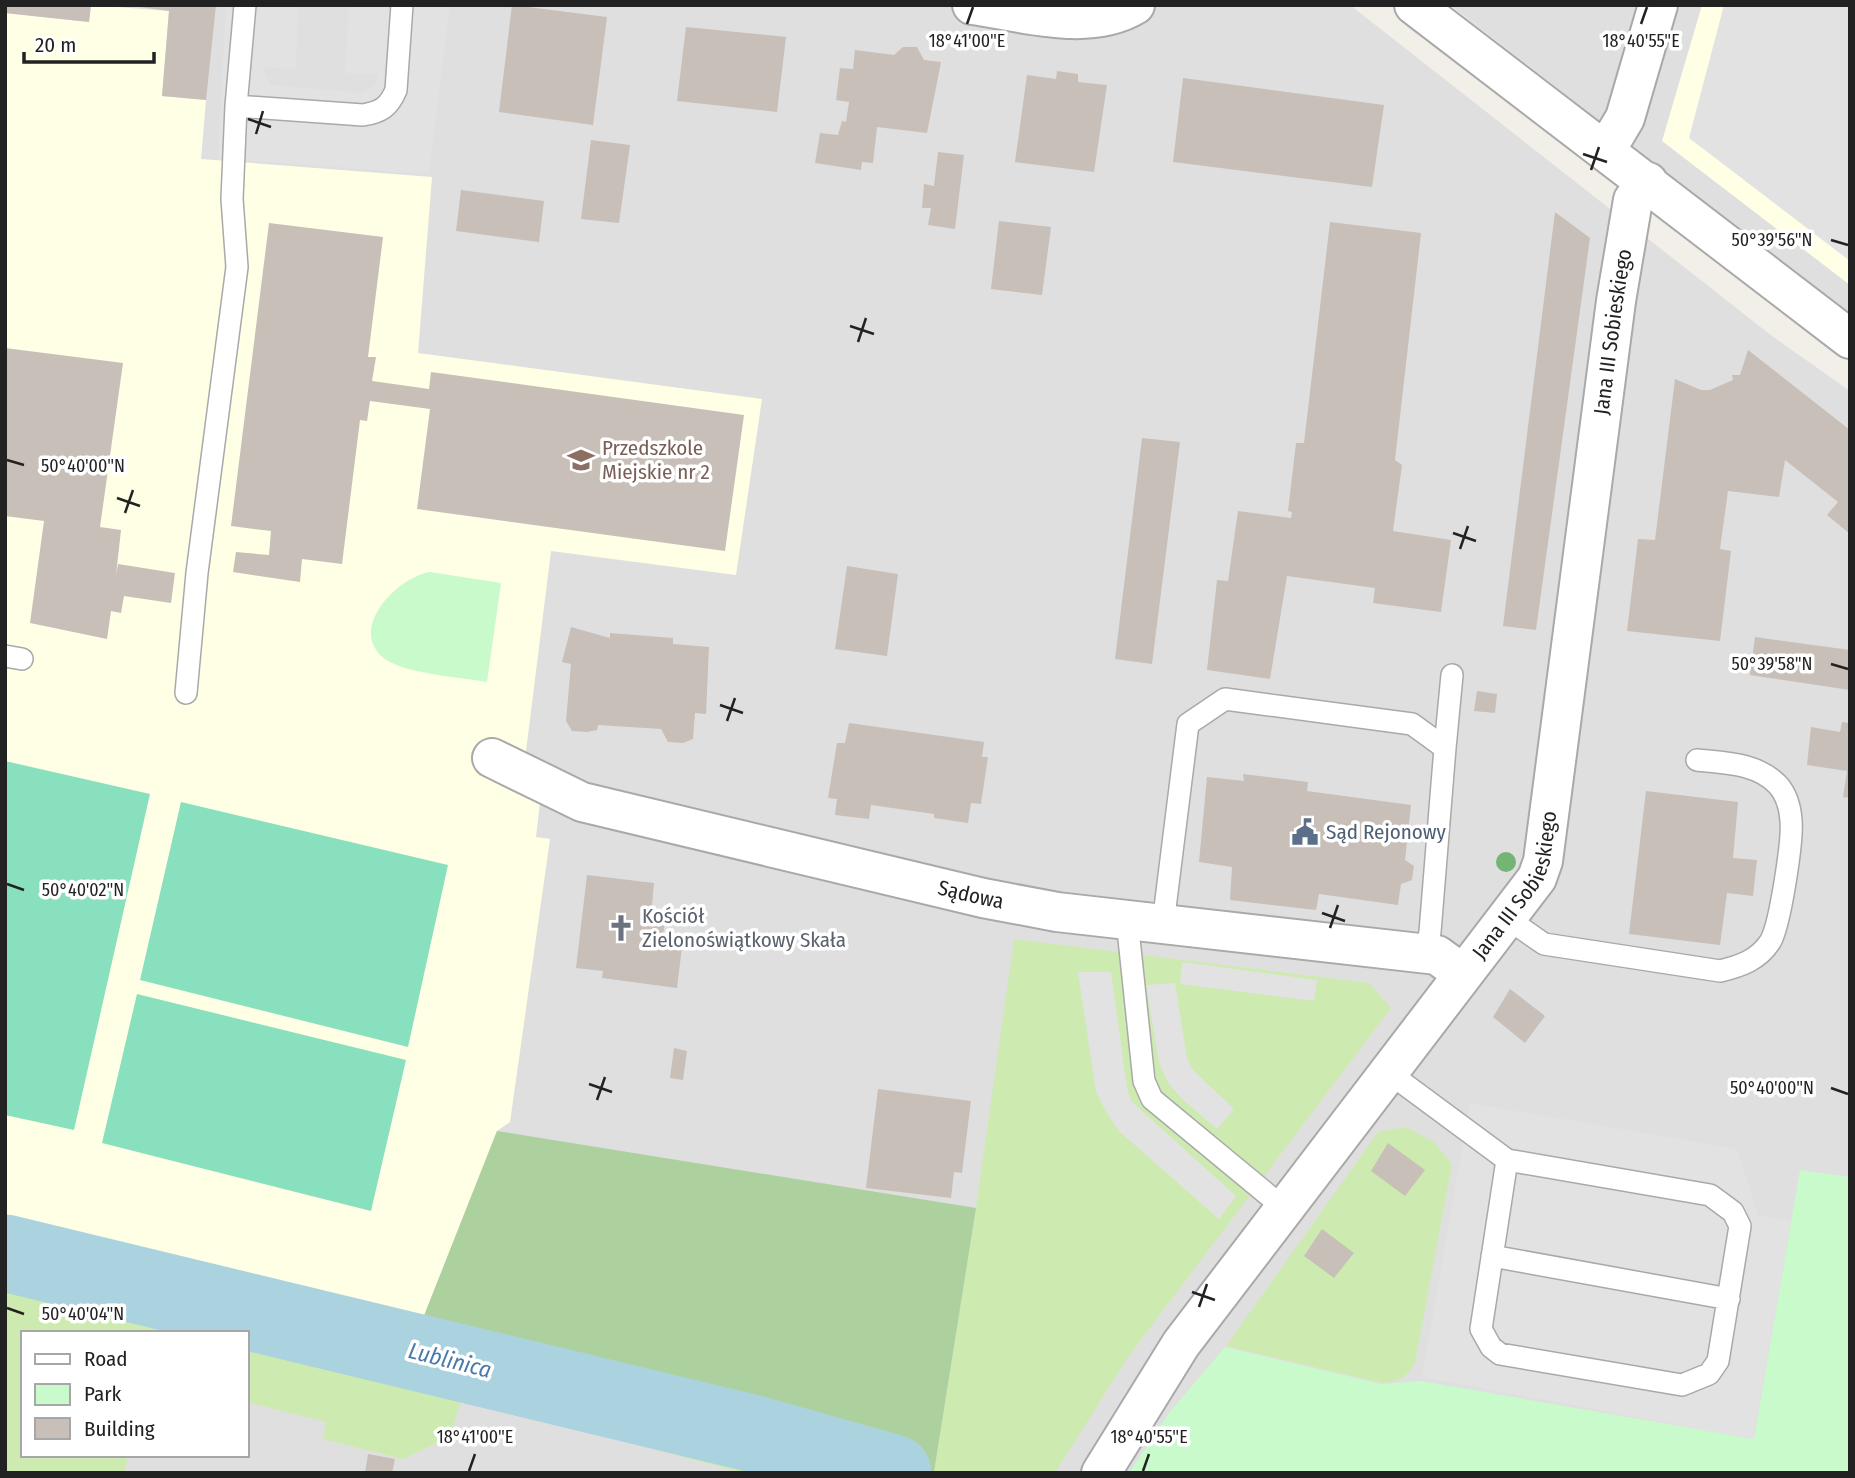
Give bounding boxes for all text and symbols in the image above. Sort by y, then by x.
scale bar [24,21,154,65]
text: 18°41'00"E [929,30,1005,52]
text: 18°40'55"E [1602,30,1680,52]
text: 20 m [35,32,76,58]
text: 50°39'56"N [1732,229,1812,251]
street label: Jana III Sobieskiego [1588,247,1638,416]
place label: Przedszkole Miejskie nr 2 [602,435,710,485]
school or university icon: Przedszkole Miejskie nr 2 [566,445,596,475]
text: 50°40'00"N [41,455,125,477]
text: 50°39'58"N [1731,653,1813,675]
street label: Jana III Sobieskiego [1467,809,1562,964]
public building icon: Sąd Rejonowy [1290,817,1320,847]
place label: Sąd Rejonowy [1326,819,1447,845]
street label: Sądowa [935,875,1006,915]
text: 50°40'02"N [42,879,124,901]
place label: Kościół Zielonoświątkowy Skała [642,903,846,953]
church icon: Kościół Zielonoświątkowy Skała [606,913,636,943]
text: 50°40'00"N [1730,1077,1814,1099]
text: 50°40'04"N [42,1303,124,1325]
legend [21,1331,248,1457]
water label: Lublinica [405,1336,495,1384]
text: Road [84,1346,128,1372]
text: Park [84,1381,122,1407]
text: Building [84,1416,155,1442]
text: 18°41'00"E [437,1426,513,1448]
text: 18°40'55"E [1110,1426,1188,1448]

